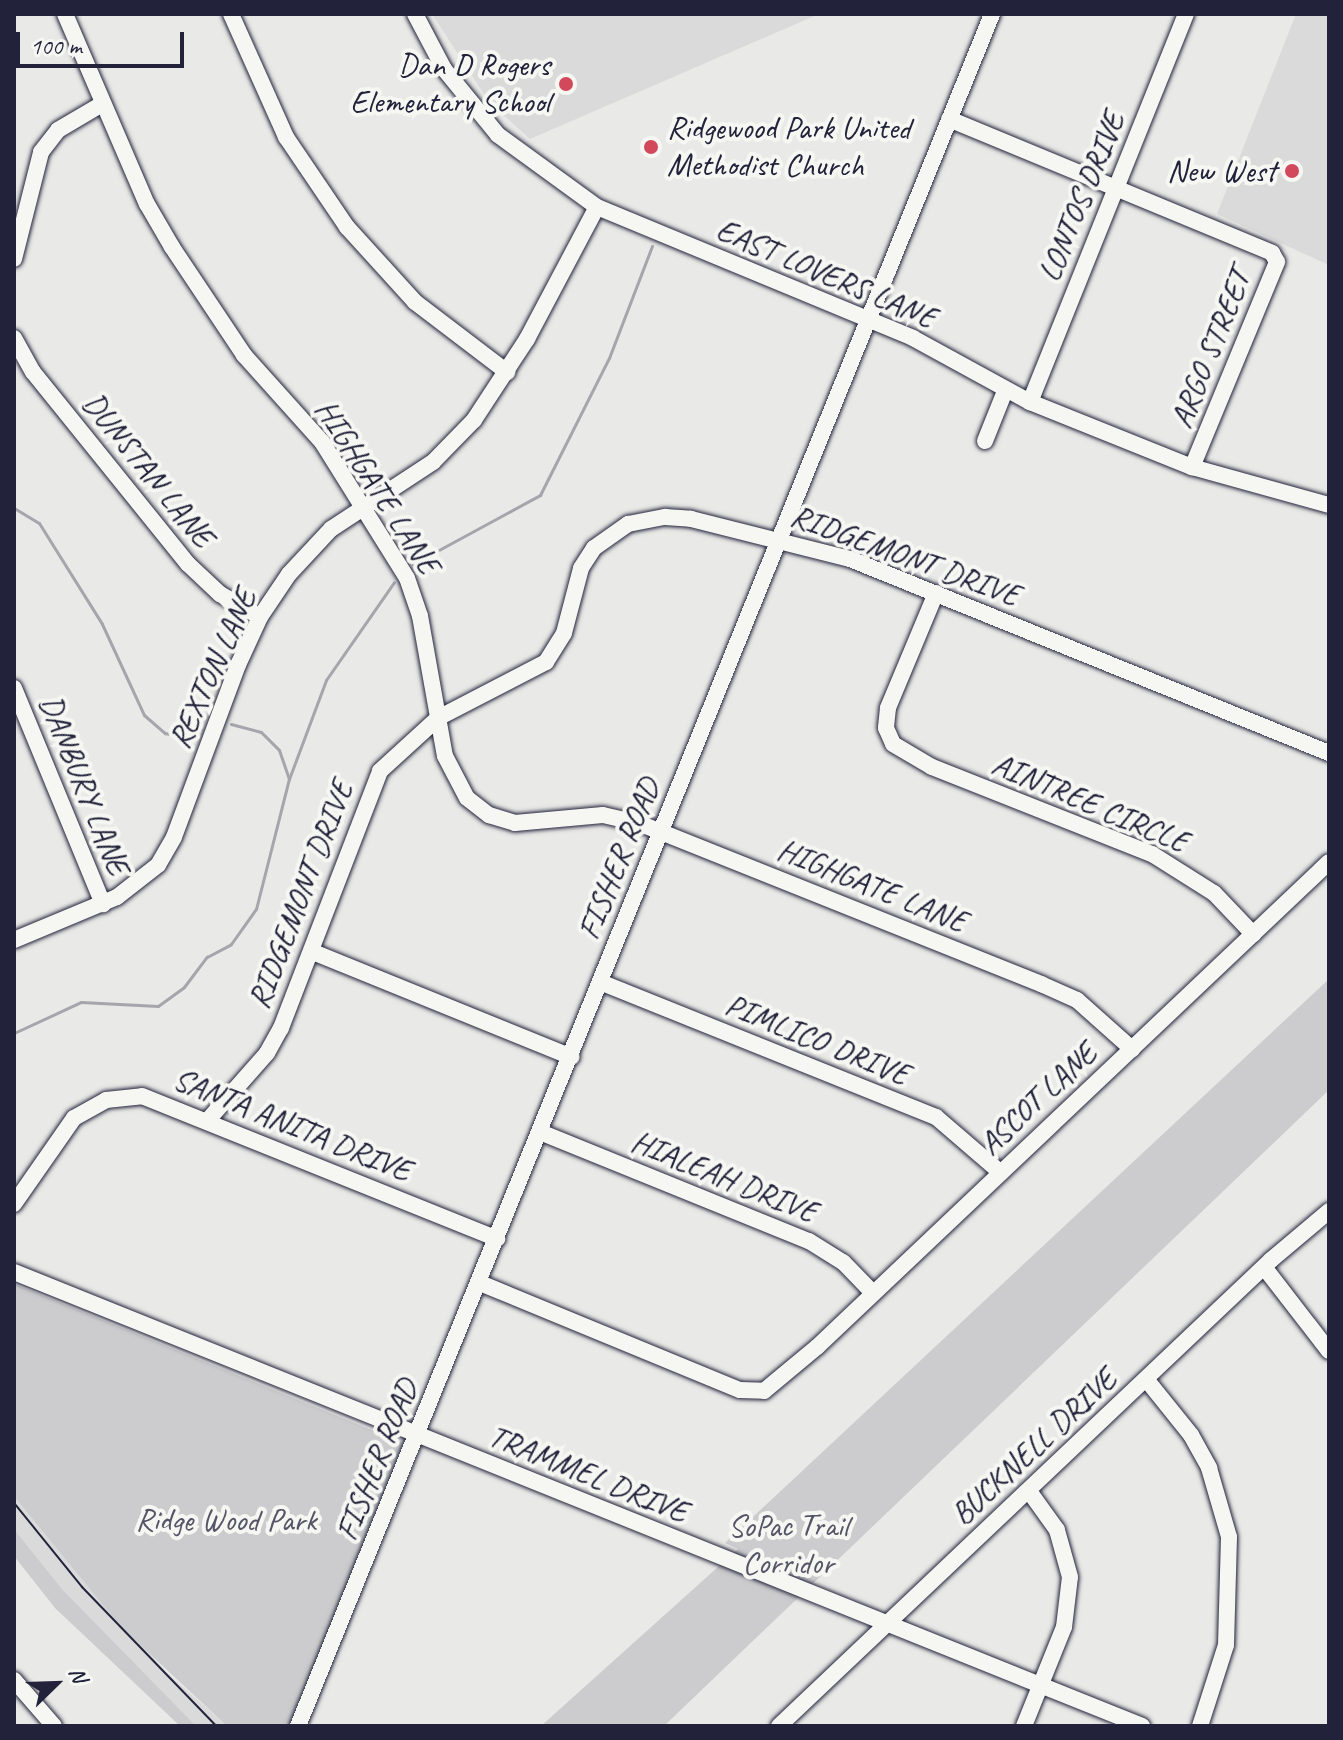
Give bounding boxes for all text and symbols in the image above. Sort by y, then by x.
scale bar [20,16,188,66]
text: 100 m [30,31,82,61]
place label: Dan D Rogers Elementary School [350,47,550,122]
marker: Dan D Rogers Elementary School [557,75,575,93]
street label: LONTOS DRIVE [1030,106,1134,288]
place label: Ridgewood Park United Methodist Church [667,110,912,185]
marker: Ridgewood Park United Methodist Church [642,138,660,156]
place label: New West [1167,152,1276,190]
marker: New West [1283,162,1301,180]
street label: EAST LOVERS LANE [710,210,942,338]
street label: ARGO STREET [1162,264,1260,434]
street label: DUNSTAN LANE [74,385,222,555]
street label: HIGHGATE LANE [307,393,447,581]
street label: RIDGEMONT DRIVE [785,497,1025,615]
street label: REXTON LANE [160,583,266,755]
street label: DANBURY LANE [31,690,137,880]
street label: AINTREE CIRCLE [986,745,1194,861]
street label: FISHER ROAD [569,773,669,945]
street label: RIDGEMONT DRIVE [240,776,362,1014]
street label: HIGHGATE LANE [772,831,972,941]
street label: PIMLICO DRIVE [719,986,915,1094]
street label: ASCOT LANE [971,1035,1105,1163]
street label: SANTA ANITA DRIVE [168,1060,416,1190]
street label: HIALEAH DRIVE [626,1122,822,1232]
street label: BUCKNELL DRIVE [943,1361,1125,1533]
street label: FISHER ROAD [327,1374,427,1546]
street label: TRAMMEL DRIVE [483,1417,693,1531]
park label: Ridge Wood Park [135,1501,317,1539]
park label: SoPac Trail Corridor [728,1508,848,1583]
north arrow [16,1644,96,1724]
text: N [63,1663,94,1686]

